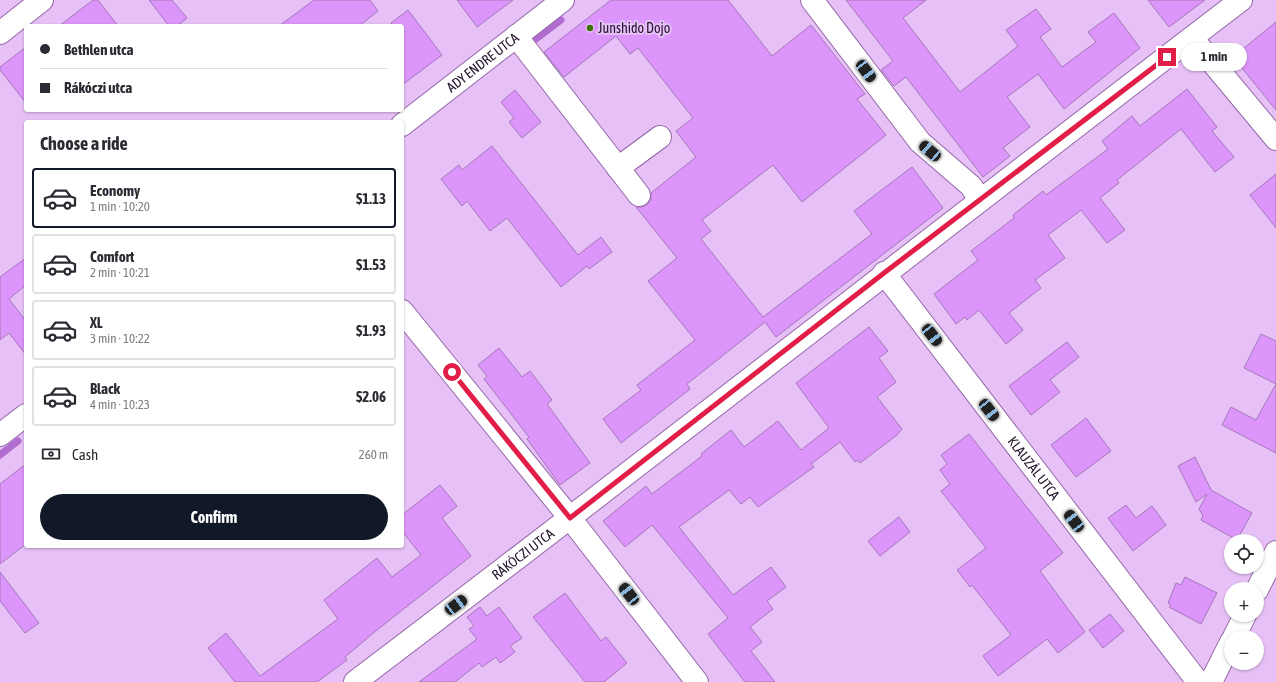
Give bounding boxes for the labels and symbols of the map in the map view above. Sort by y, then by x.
place label: Junshido Dojo [598,20,670,36]
marker: Junshido Dojo [585,23,595,33]
street label: ADY ENDRE UTCA [443,29,522,95]
callout: 1 min [1181,43,1247,71]
route end [1158,48,1176,66]
car [854,58,878,84]
car [917,139,943,163]
car [920,322,944,348]
route start [443,363,461,381]
car [977,397,1001,423]
street label: KLAUZÁL UTCA [1005,433,1063,503]
car [1062,508,1086,534]
street label: RÁKÓCZI UTCA [489,525,557,583]
car [617,581,641,607]
car [443,593,469,617]

